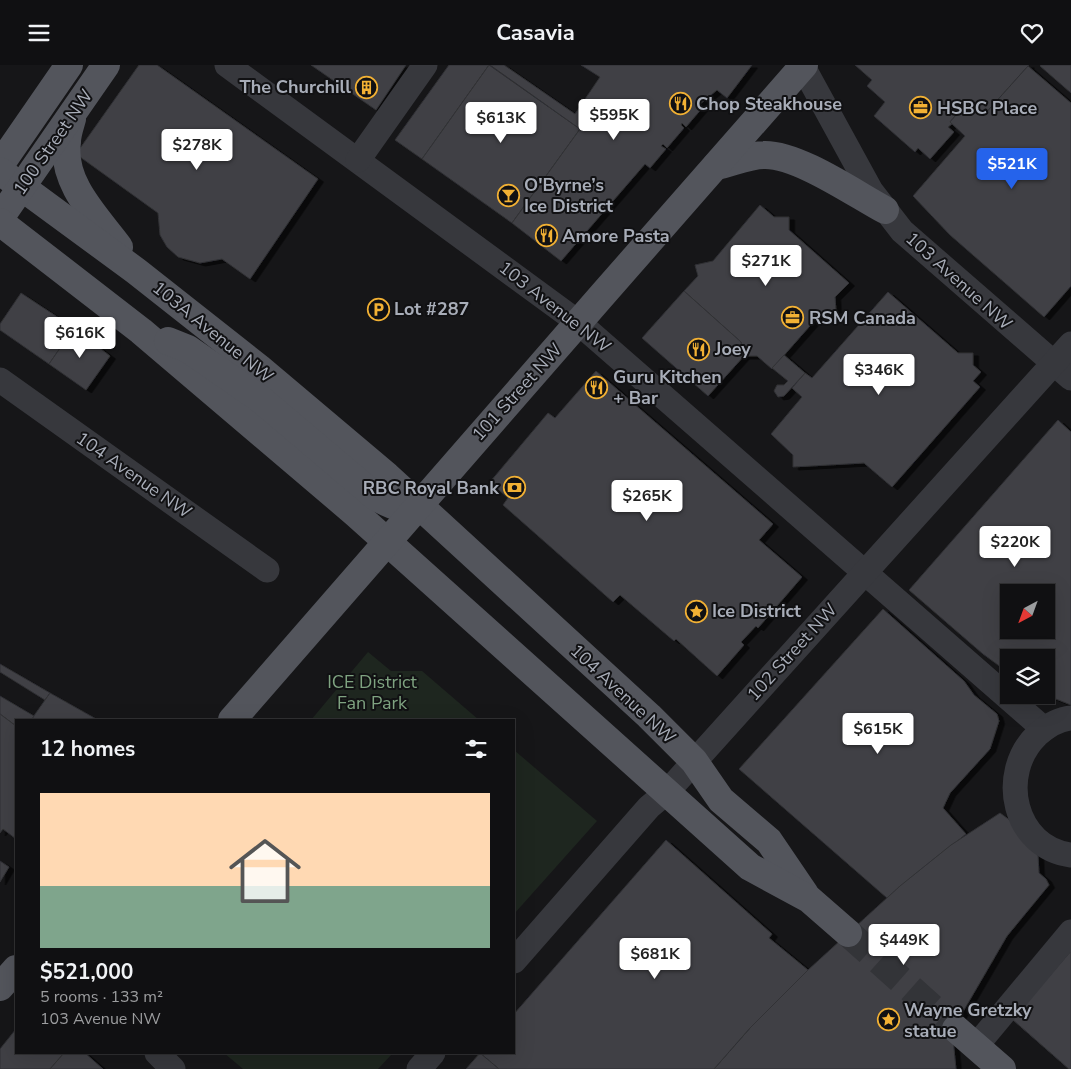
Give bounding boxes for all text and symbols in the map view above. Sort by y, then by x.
text: Casavia [496,18,575,48]
icon: menu [25,19,53,47]
icon: heart [1018,19,1046,47]
place label: The Churchill [239,75,351,99]
building icon: The Churchill [355,75,379,99]
street label: 100 Street NW [8,84,98,200]
restaurant icon: Chop Steakhouse [668,92,692,116]
place label: Chop Steakhouse [696,92,842,116]
office icon: HSBC Place [909,96,933,120]
place label: HSBC Place [937,96,1037,120]
pin: $595K [579,99,649,141]
pin: $613K [466,101,536,144]
text: $595K [589,104,639,126]
text: $613K [476,107,526,129]
pin: $278K [162,129,232,171]
text: $278K [172,134,222,156]
pin: $521K [977,147,1047,190]
text: $521K [987,153,1037,175]
place label: O'Byrne’s Ice District [524,173,613,218]
bar icon: O'Byrne’s Ice District [496,183,520,207]
restaurant icon: Amore Pasta [534,224,558,248]
place label: Amore Pasta [562,224,670,248]
street label: 103 Avenue NW [900,227,1018,336]
pin: $271K [731,245,801,287]
text: $271K [741,250,791,272]
street label: 103 Avenue NW [494,256,616,358]
street label: 103A Avenue NW [147,276,279,388]
parking icon: Lot #287 [366,297,390,321]
place label: Lot #287 [394,297,469,321]
office icon: RSM Canada [781,306,805,330]
place label: RSM Canada [809,306,916,330]
pin: $616K [45,317,115,359]
text: $616K [55,322,105,344]
restaurant icon: Joey [687,337,711,361]
place label: Joey [714,337,751,361]
street label: 101 Street NW [467,338,567,446]
pin: $346K [844,353,914,396]
text: $346K [854,359,904,381]
place label: Guru Kitchen + Bar [613,365,722,410]
restaurant icon: Guru Kitchen + Bar [585,375,609,399]
street label: 104 Avenue NW [71,426,197,524]
place label: RBC Royal Bank [363,476,499,500]
bank icon: RBC Royal Bank [503,476,527,500]
pin: $265K [612,479,682,522]
text: $265K [622,485,672,507]
pin: $220K [980,525,1050,568]
text: $220K [990,531,1040,553]
north arrow [1000,584,1055,639]
map controls [1000,584,1055,704]
street label: 102 Street NW [742,598,842,706]
place icon: Ice District [684,599,708,623]
place label: Ice District [712,599,801,623]
street label: 104 Avenue NW [565,639,681,749]
button: layers [1000,649,1055,704]
park label: ICE District Fan Park [327,670,417,715]
pin: $615K [843,713,913,755]
text: $615K [853,718,903,740]
text: 12 homes [40,735,135,763]
icon: filters [462,735,490,763]
icon: home [220,826,310,916]
pin: $449K [869,923,939,966]
text: $449K [879,929,929,951]
pin: $681K [620,937,690,980]
text: $681K [630,943,680,965]
text: $521,000 [40,958,133,986]
text: 5 rooms · 133 m² [40,986,163,1008]
place label: Wayne Gretzky statue [904,998,1032,1043]
text: 103 Avenue NW [40,1008,161,1030]
place icon: Wayne Gretzky statue [876,1008,900,1032]

